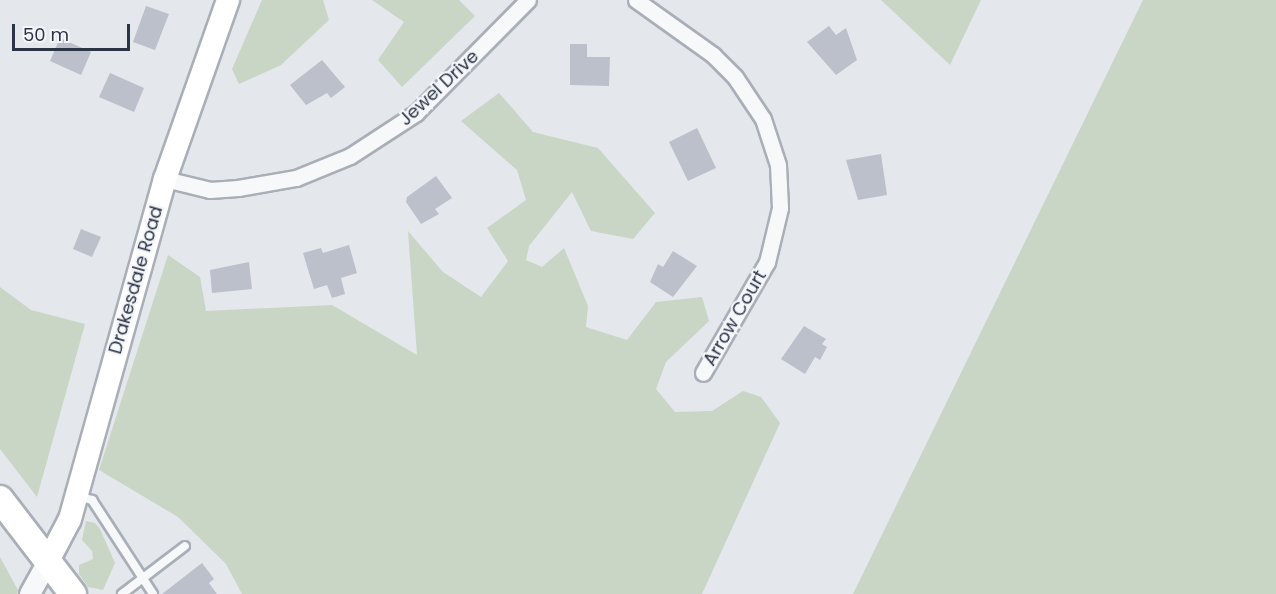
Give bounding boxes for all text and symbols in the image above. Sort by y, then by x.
scale bar [15,12,134,50]
text: 50 m [23,22,69,47]
street label: Jewel Drive [395,46,483,130]
street label: Drakesdale Road [105,204,167,356]
street label: Arrow Court [699,266,771,370]

